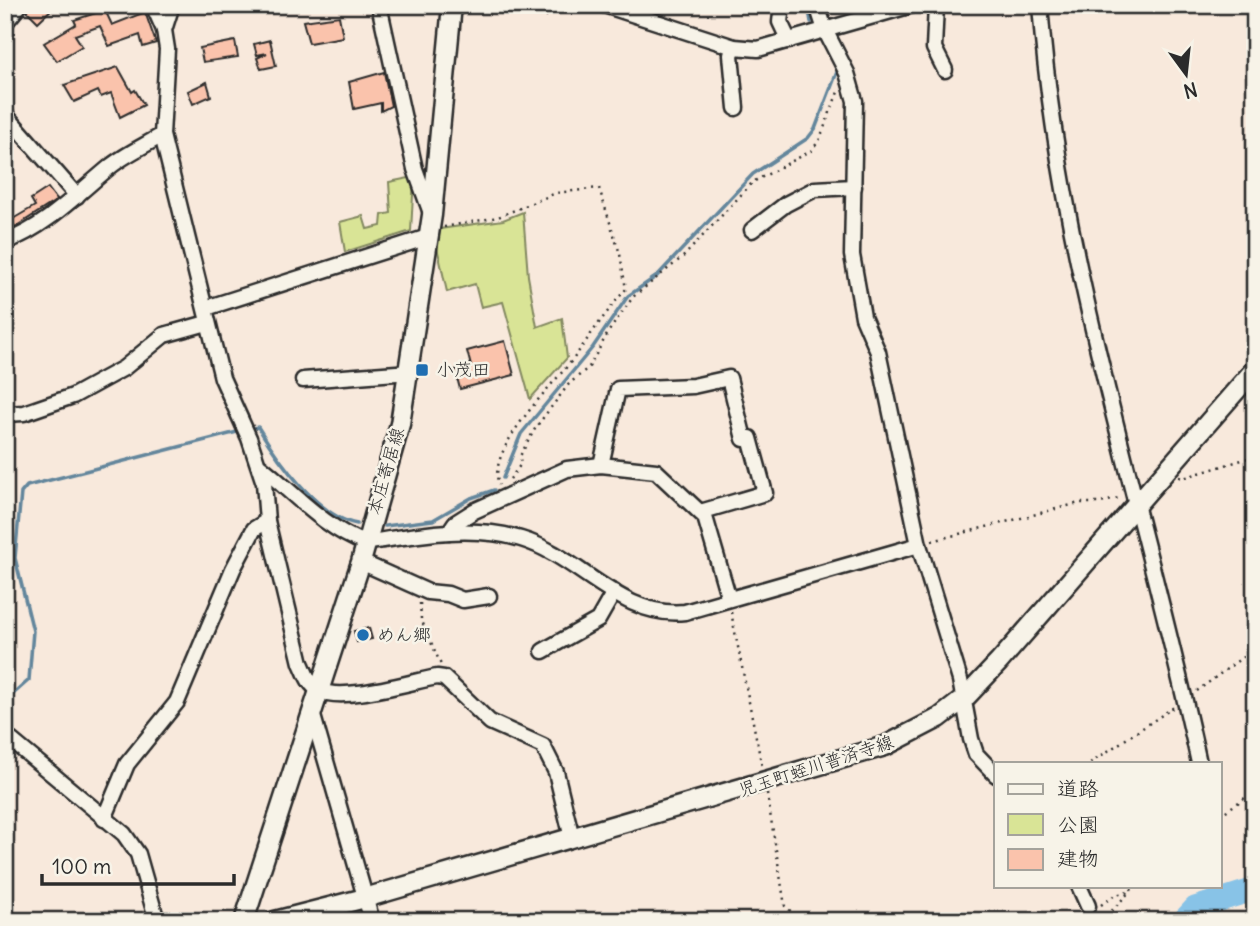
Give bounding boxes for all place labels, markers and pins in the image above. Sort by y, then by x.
place label: 小茂田 [436,358,490,381]
marker: 小茂田 [414,362,430,378]
place label: めん郷 [377,623,431,646]
marker: めん郷 [355,627,371,643]

